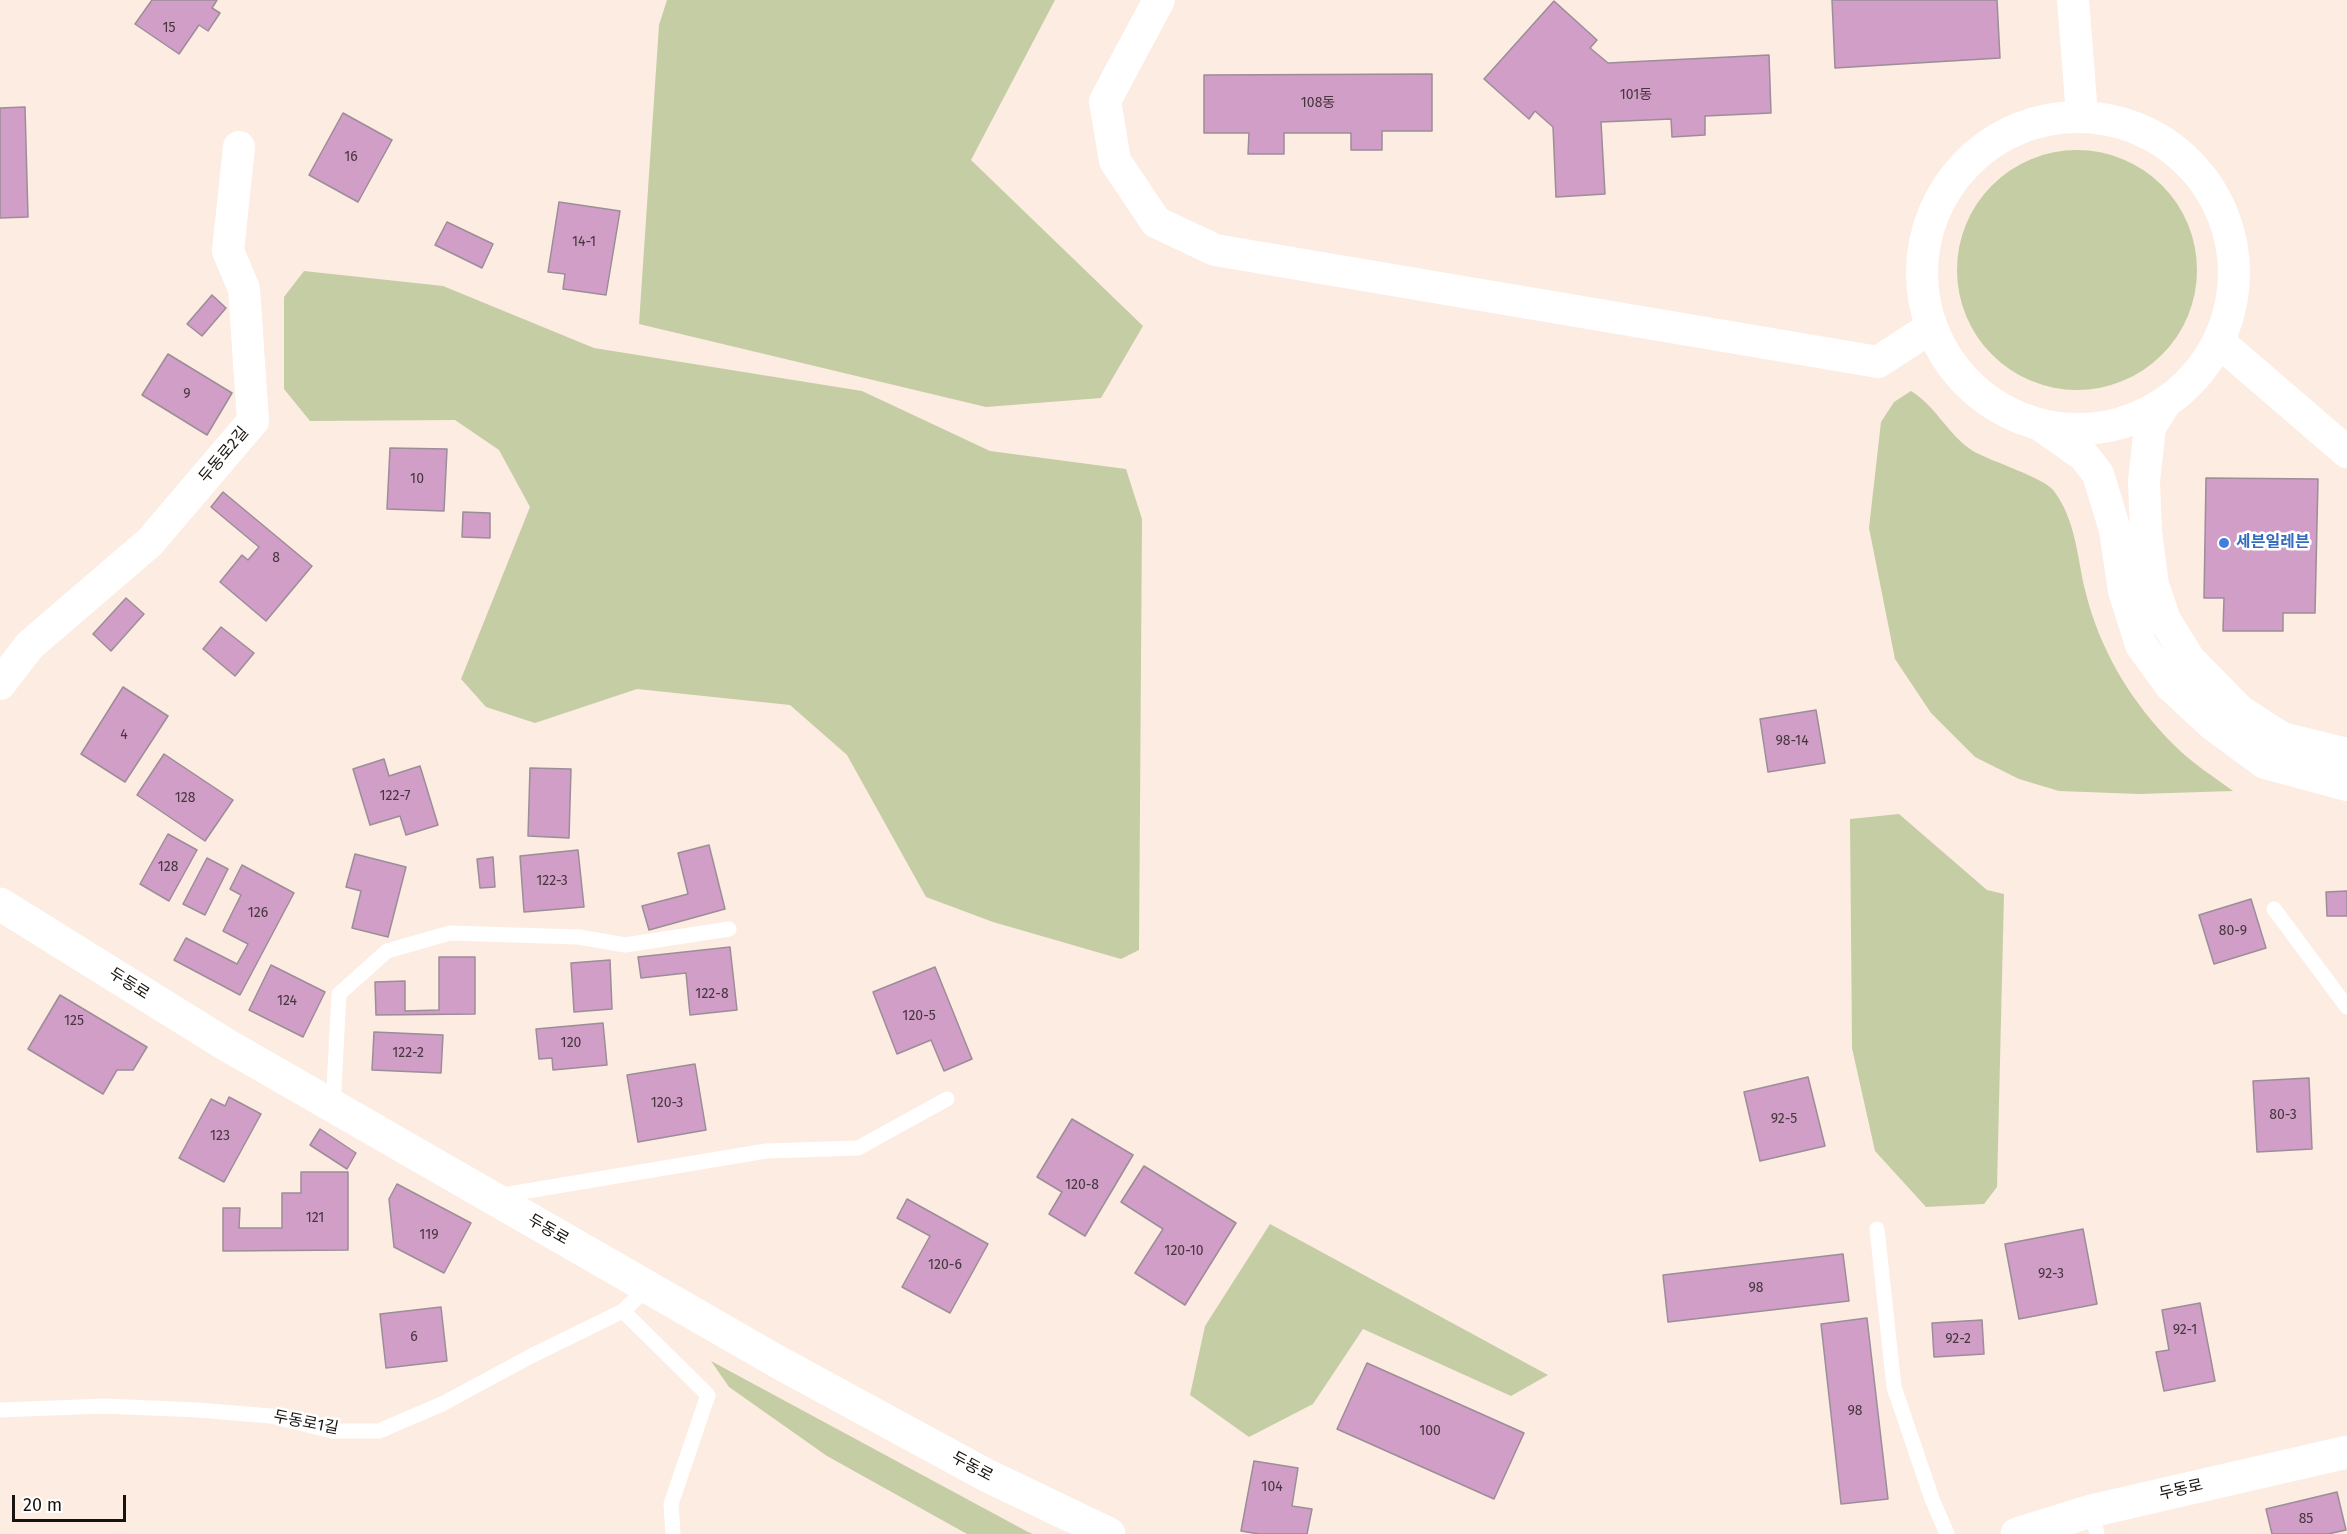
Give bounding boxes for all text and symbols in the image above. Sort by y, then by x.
house number: 15 [162,20,176,36]
house number: 101동 [1620,87,1652,103]
house number: 108동 [1301,95,1335,111]
house number: 16 [344,149,358,165]
house number: 14-1 [572,234,596,250]
house number: 9 [183,386,191,402]
street label: 두동로2길 [195,423,253,487]
house number: 10 [410,471,424,487]
place label: 세븐일레븐 [2236,533,2310,553]
marker: 세븐일레븐 [2217,536,2231,550]
house number: 8 [272,550,280,566]
house number: 4 [120,727,128,743]
house number: 98-14 [1775,733,1809,749]
house number: 122-7 [380,788,410,804]
house number: 128 [175,790,195,806]
house number: 128 [158,859,178,875]
house number: 122-3 [536,873,568,889]
house number: 126 [248,905,268,921]
house number: 80-9 [2219,923,2247,939]
street label: 두동로 [105,964,153,1004]
house number: 122-8 [695,986,729,1002]
house number: 124 [277,993,297,1009]
house number: 120-5 [902,1008,936,1024]
house number: 125 [64,1013,84,1029]
house number: 120 [561,1035,581,1051]
house number: 122-2 [392,1045,424,1061]
house number: 120-3 [651,1095,683,1111]
house number: 80-3 [2269,1107,2297,1123]
house number: 92-5 [1771,1111,1797,1127]
house number: 123 [210,1128,230,1144]
house number: 120-8 [1065,1177,1099,1193]
house number: 121 [306,1210,324,1226]
street label: 두동로 [524,1211,572,1249]
house number: 119 [419,1227,439,1243]
house number: 120-10 [1164,1243,1204,1259]
house number: 120-6 [928,1257,962,1273]
house number: 92-3 [2038,1266,2064,1282]
house number: 98 [1748,1280,1764,1296]
house number: 92-1 [2173,1322,2197,1338]
house number: 6 [410,1329,418,1345]
house number: 92-2 [1945,1331,1971,1347]
house number: 98 [1847,1403,1863,1419]
street label: 두동로1길 [272,1407,340,1439]
house number: 100 [1419,1423,1441,1439]
street label: 두동로 [948,1448,996,1486]
street label: 두동로 [2157,1476,2205,1504]
house number: 104 [1261,1479,1283,1495]
scale bar [15,1483,129,1521]
text: 20 m [23,1494,62,1516]
house number: 85 [2299,1511,2313,1527]

